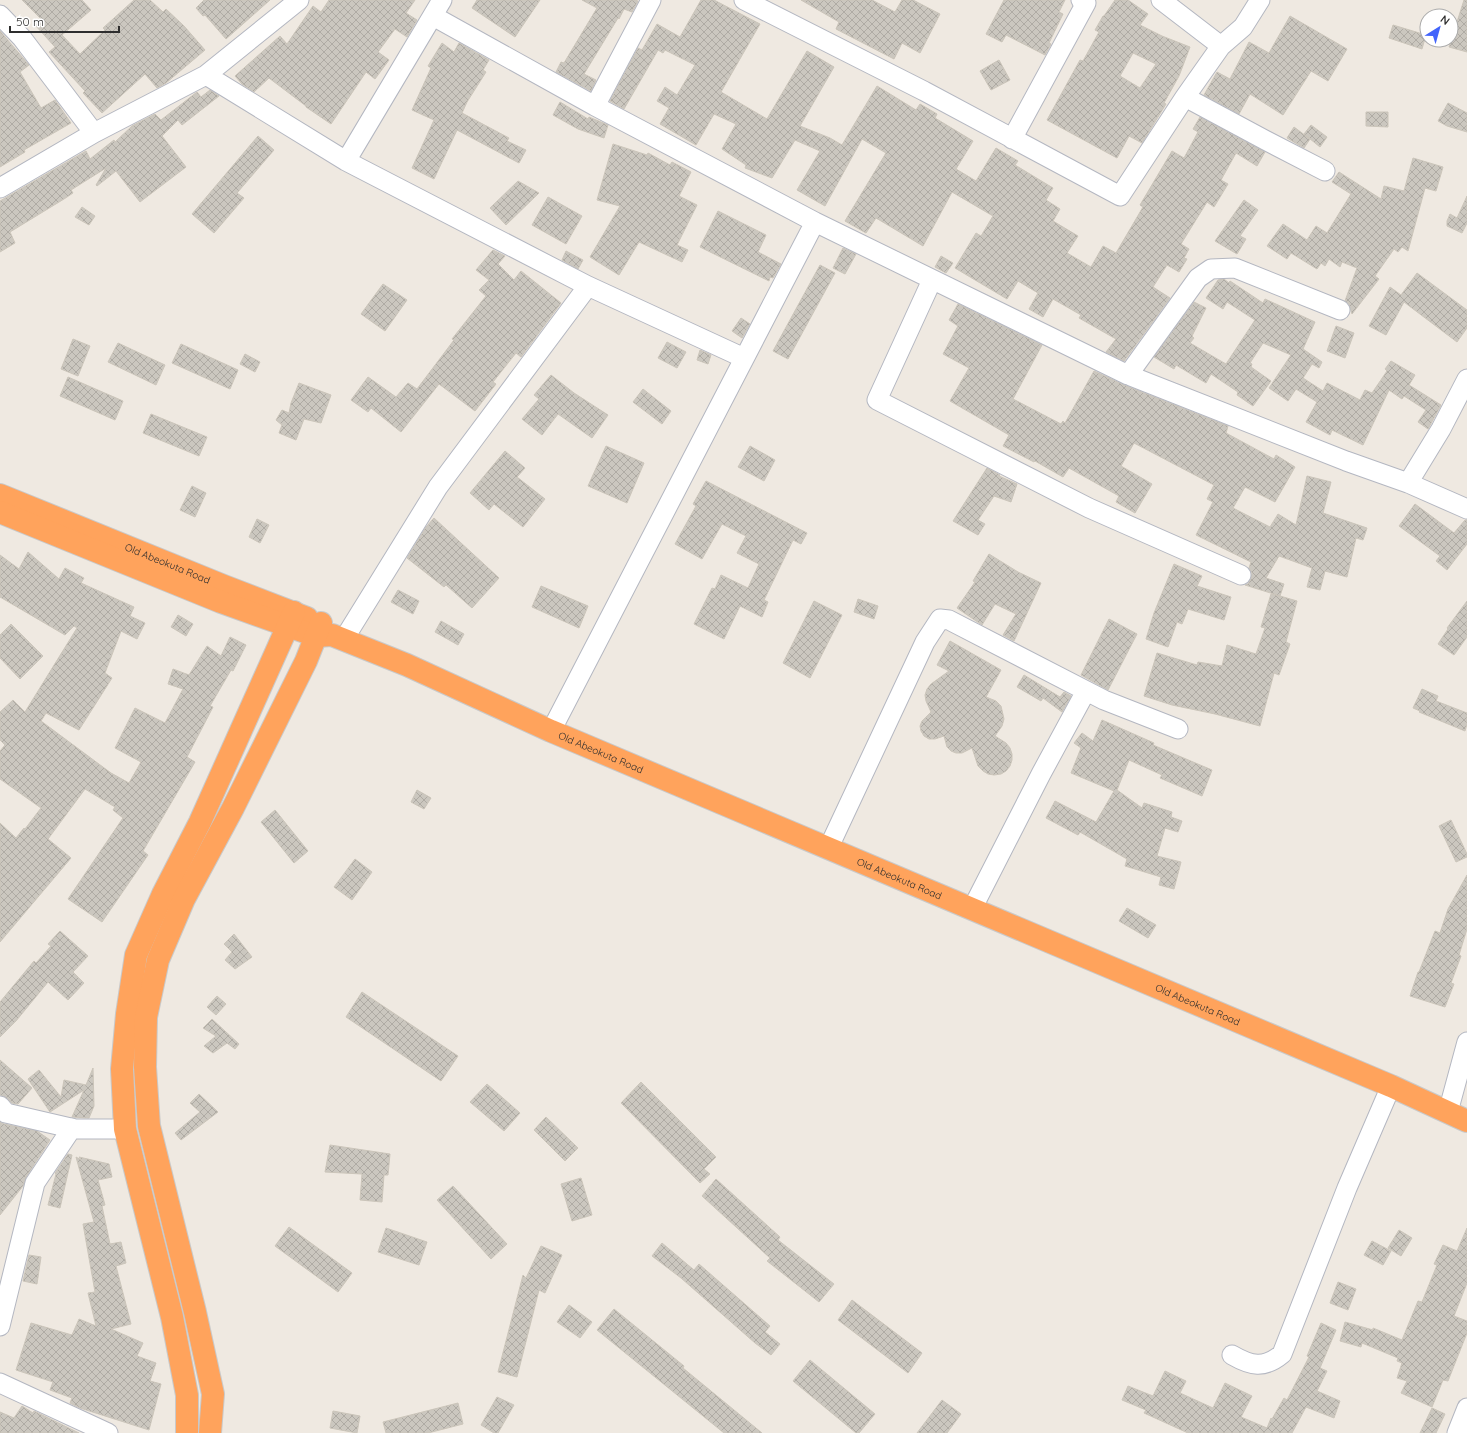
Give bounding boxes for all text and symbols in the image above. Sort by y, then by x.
scale bar [10,8,119,34]
north arrow [1419,8,1459,48]
text: N [1438,12,1452,28]
text: 50 m [16,14,44,29]
street label: Old Abeokuta Road [123,540,212,586]
street label: Old Abeokuta Road [557,728,645,776]
street label: Old Abeokuta Road [855,855,944,902]
street label: Old Abeokuta Road [1153,981,1242,1028]

